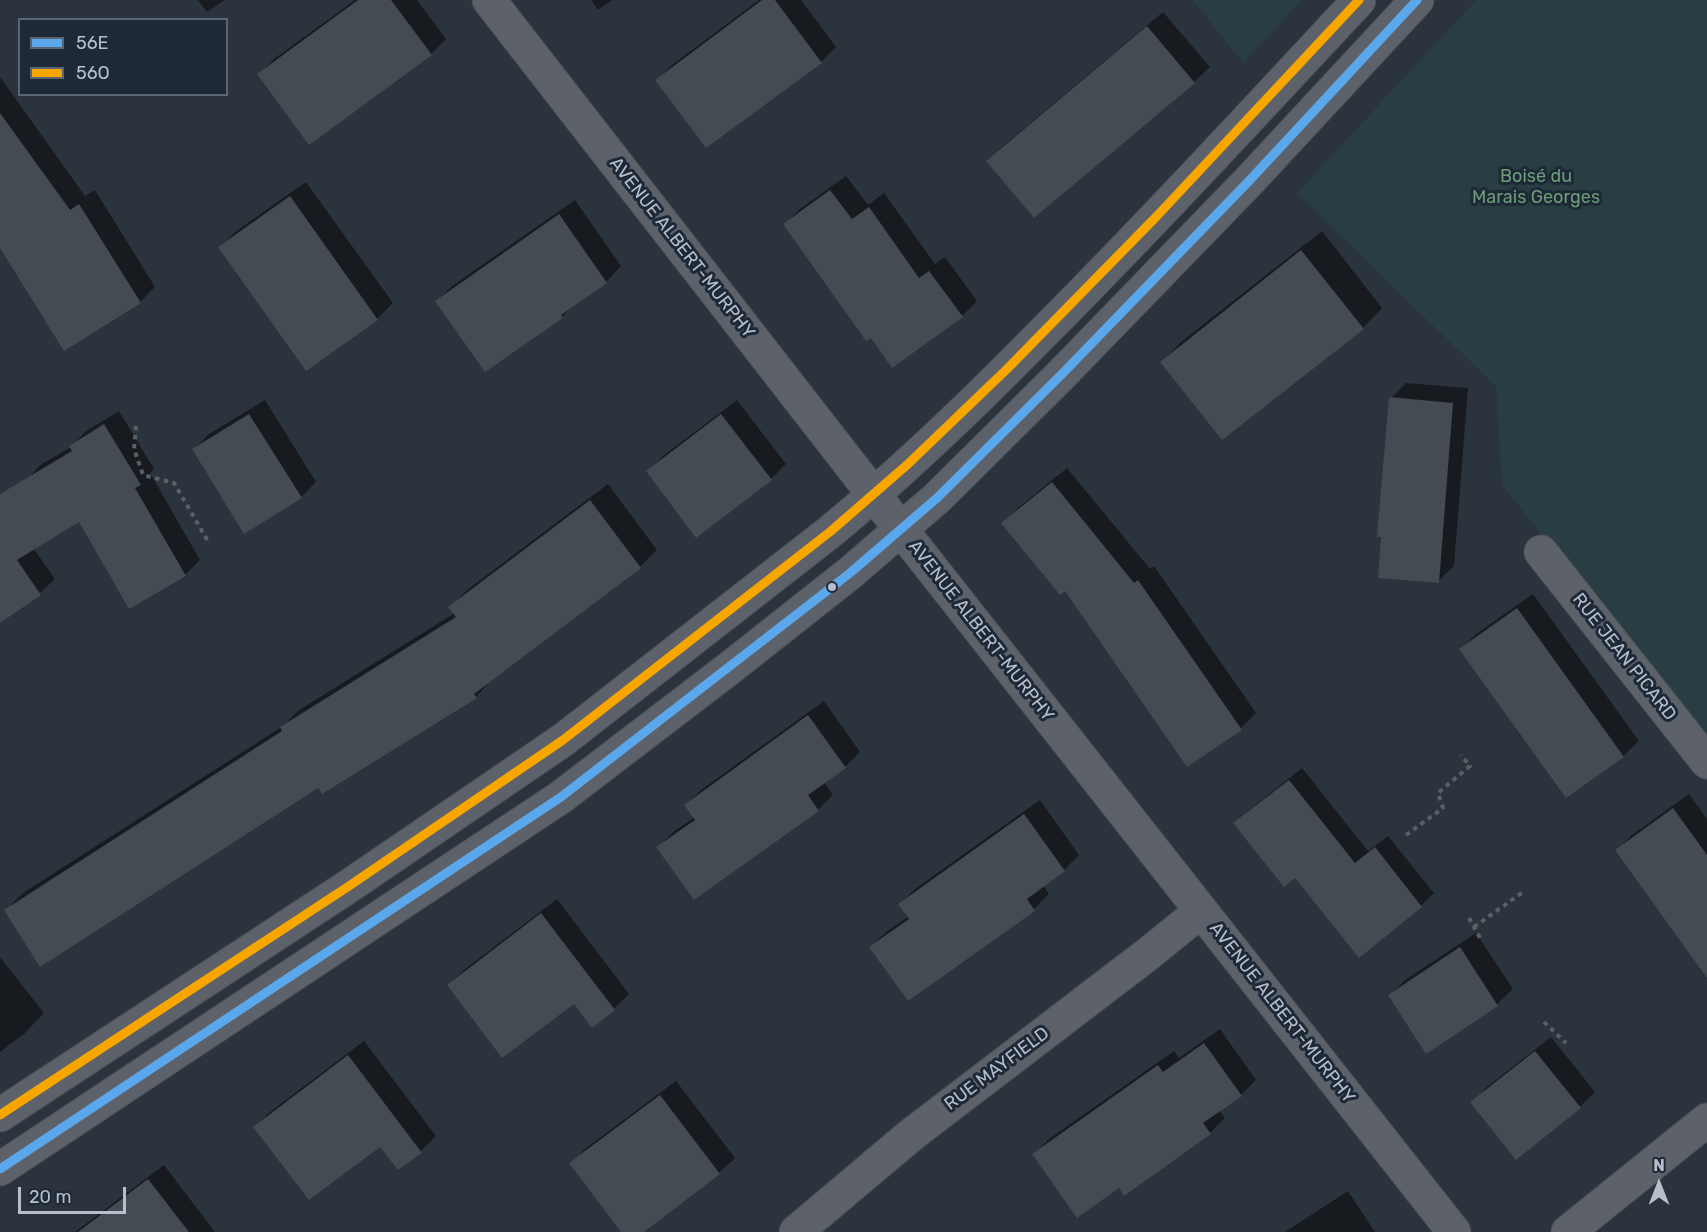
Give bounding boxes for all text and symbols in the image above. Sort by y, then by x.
legend [18,18,228,96]
text: 56E [76,32,108,54]
text: 56O [76,62,110,84]
street label: AVENUE ALBERT-MURPHY [605,153,759,343]
park label: Boisé du Marais Georges [1472,166,1600,208]
street label: AVENUE ALBERT-MURPHY [904,536,1058,726]
unlabelled marker [826,581,838,593]
street label: RUE JEAN PICARD [1568,589,1680,725]
street label: AVENUE ALBERT-MURPHY [1205,918,1359,1108]
street label: RUE MAYFIELD [940,1023,1054,1115]
north arrow [1629,1154,1689,1214]
text: N [1653,1156,1665,1175]
scale bar [21,1175,129,1213]
text: 20 m [29,1186,71,1208]

